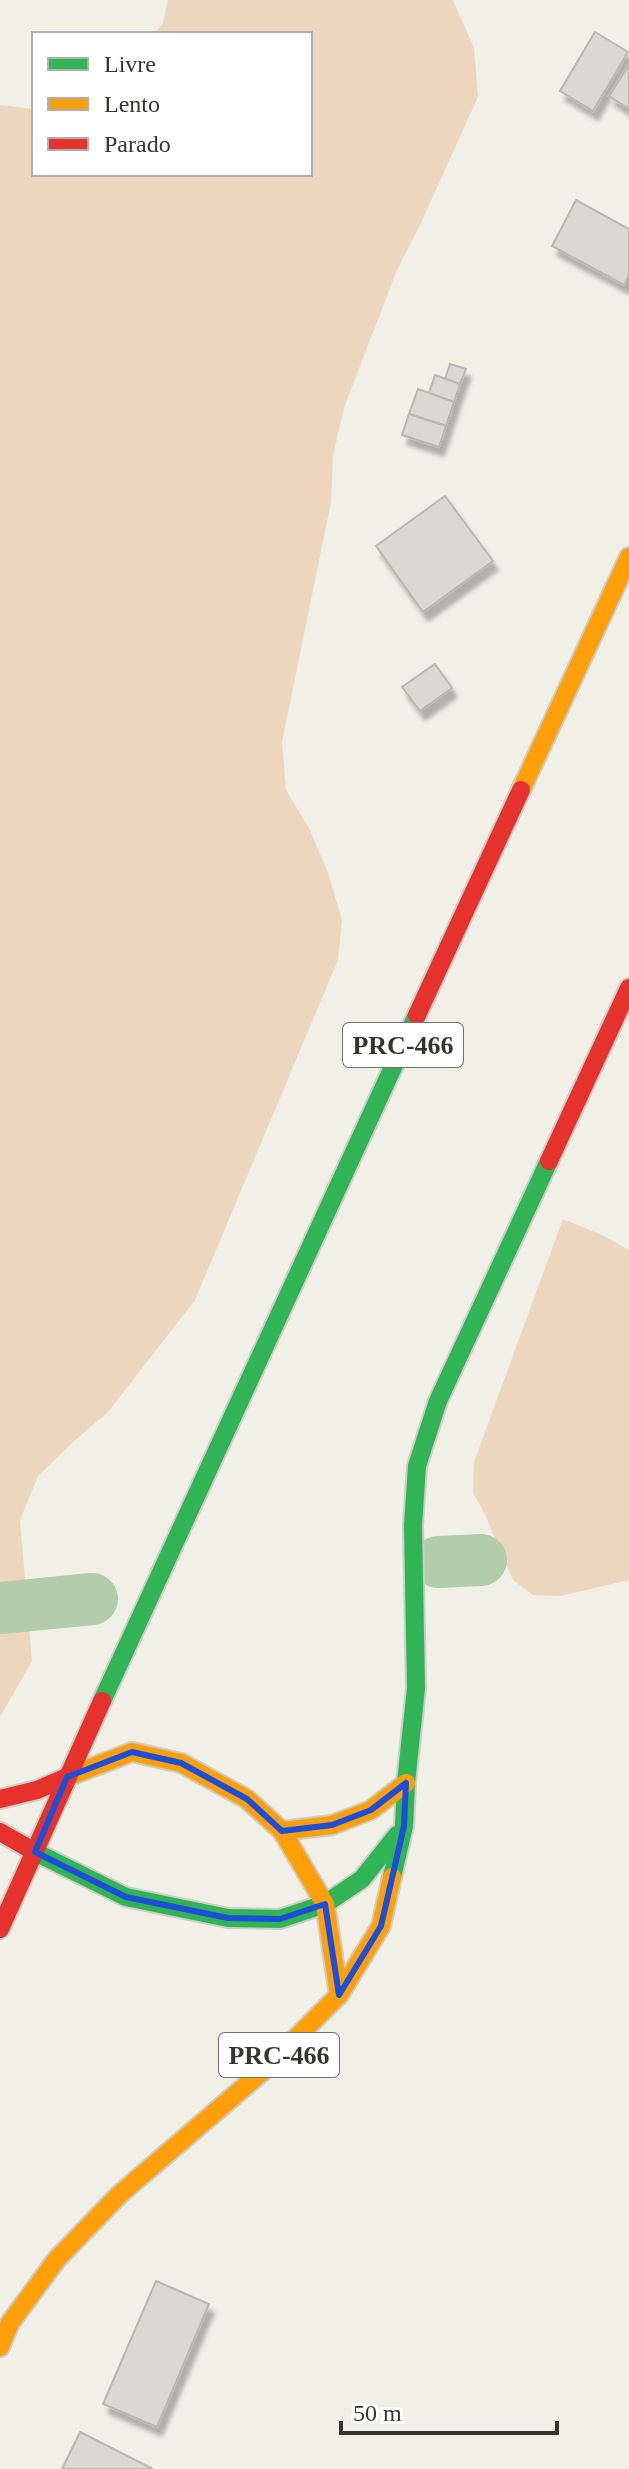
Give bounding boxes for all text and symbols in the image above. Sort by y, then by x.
legend [32,32,312,176]
text: Livre [104,51,156,77]
text: Lento [104,91,160,117]
text: Parado [104,131,171,157]
road number: PRC-466 [343,1023,463,1067]
road number: PRC-466 [219,2033,339,2077]
scale bar [341,2385,557,2435]
text: 50 m [353,2400,402,2426]

